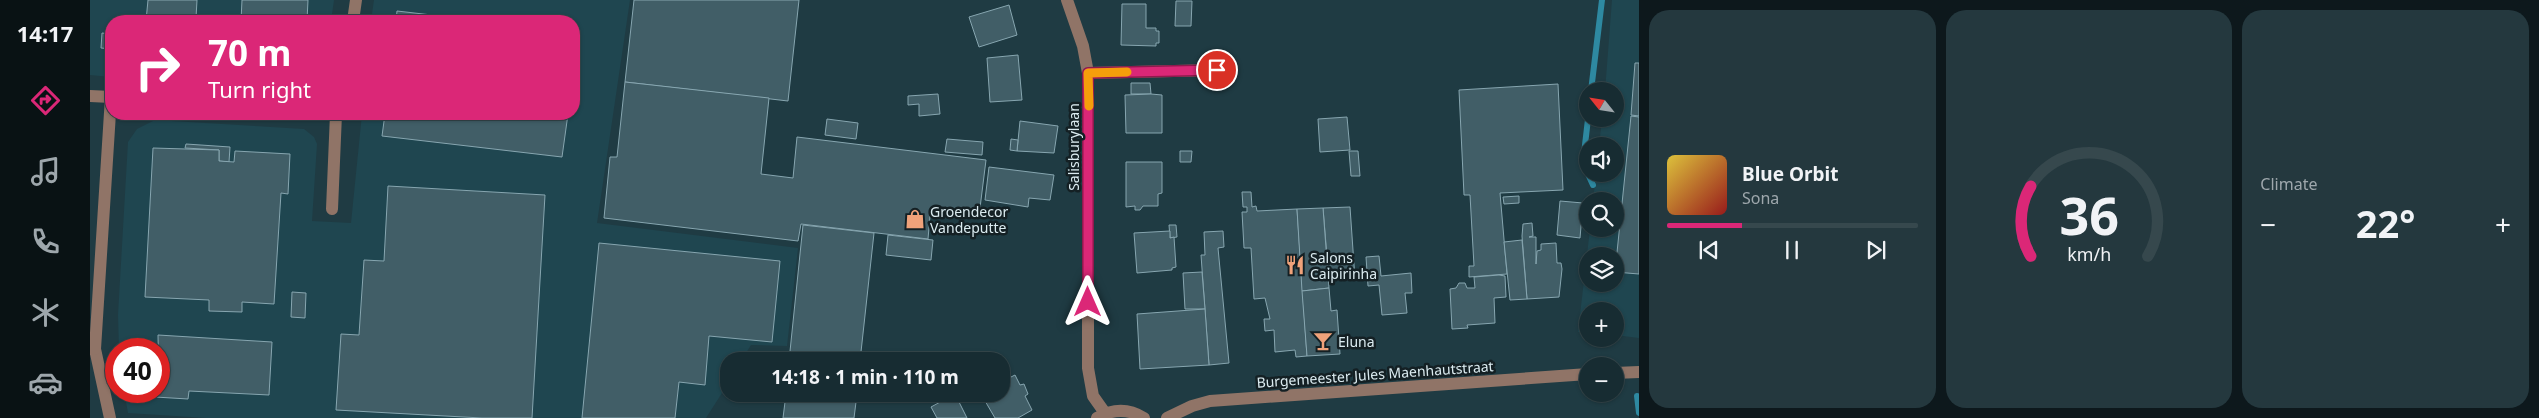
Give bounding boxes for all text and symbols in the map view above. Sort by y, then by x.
text: 14:17 [17,18,73,48]
text: 70 m [208,29,291,76]
icon: right [125,35,190,100]
pin [1196,49,1238,91]
icon: arrive [1203,56,1231,84]
text: Turn right [208,74,311,104]
north arrow [1579,82,1624,128]
map controls [1579,82,1624,402]
icon: directions [28,83,63,118]
street label: Salisburylaan [1064,103,1083,191]
button: sound [1579,137,1624,182]
icon: music [28,154,63,189]
text: Blue Orbit [1742,161,1838,187]
text: Climate [2260,173,2317,195]
text: 36 [2059,179,2119,250]
text: Sona [1742,187,1779,209]
button: search [1579,192,1624,237]
text: 22° [2356,197,2415,249]
place label: Groendecor Vandeputte [930,202,1008,237]
text: − [2260,205,2276,243]
text: + [2495,205,2511,243]
shop icon: Groendecor Vandeputte [904,208,926,230]
icon: phone [28,224,63,259]
icon: previous [1695,236,1723,264]
icon: pause [1778,236,1806,264]
icon: next [1862,236,1890,264]
text: km/h [2067,242,2111,266]
button: layers [1579,247,1624,292]
place label: Salons Caipirinha [1310,248,1377,283]
restaurant icon: Salons Caipirinha [1284,254,1306,276]
position arrow [1061,275,1113,327]
icon: climate [28,295,63,330]
button: + [1579,302,1624,347]
bar icon: Eluna [1312,330,1334,352]
place label: Eluna [1338,332,1375,351]
speed limit sign: 40 [105,338,170,403]
street label: Burgemeester Jules Maenhautstraat [1256,356,1494,392]
button: − [1579,357,1624,402]
text: 14:18 · 1 min · 110 m [771,364,959,390]
icon: car [28,365,63,400]

